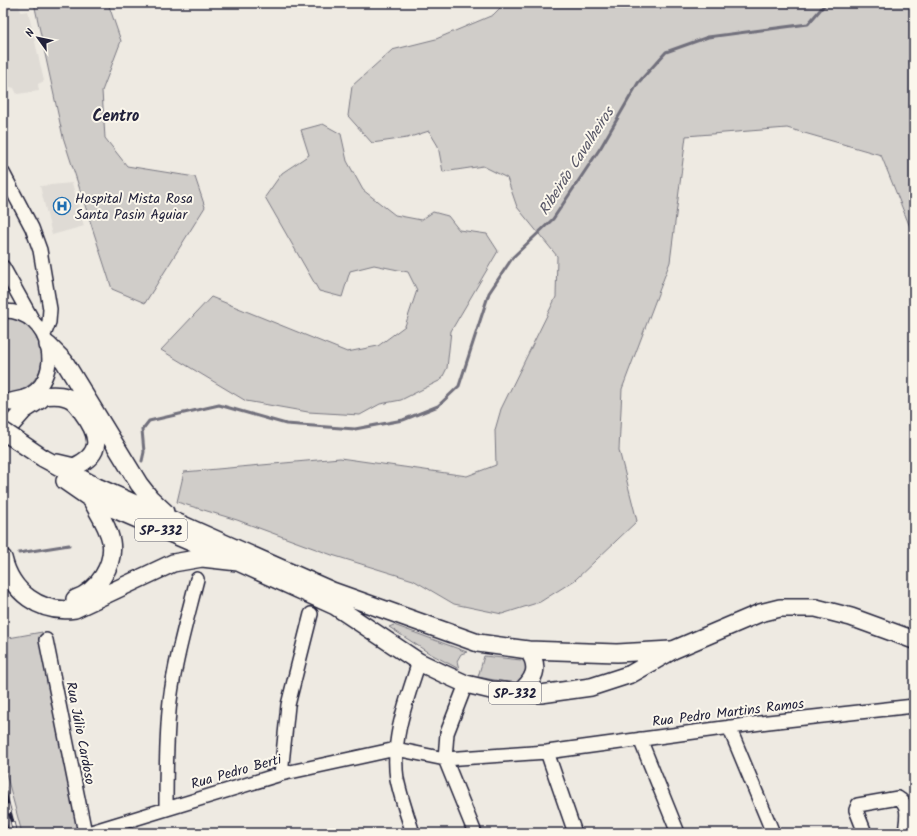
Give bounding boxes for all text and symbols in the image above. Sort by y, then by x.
north arrow [18,18,58,58]
text: N [21,25,40,41]
water label: Ribeirão Cavalheiros [533,101,622,220]
district label: Centro [93,104,139,129]
place label: Hospital Mista Rosa Santa Pasin Aguiar [75,188,193,226]
hospital icon: Hospital Mista Rosa Santa Pasin Aguiar [52,196,72,216]
road number: SP-332 [135,519,187,541]
street label: Rua Júlio Cardoso [59,680,101,786]
road number: SP-332 [489,682,541,704]
street label: Rua Pedro Martins Ramos [651,693,805,733]
street label: Rua Pedro Berti [188,748,285,795]

